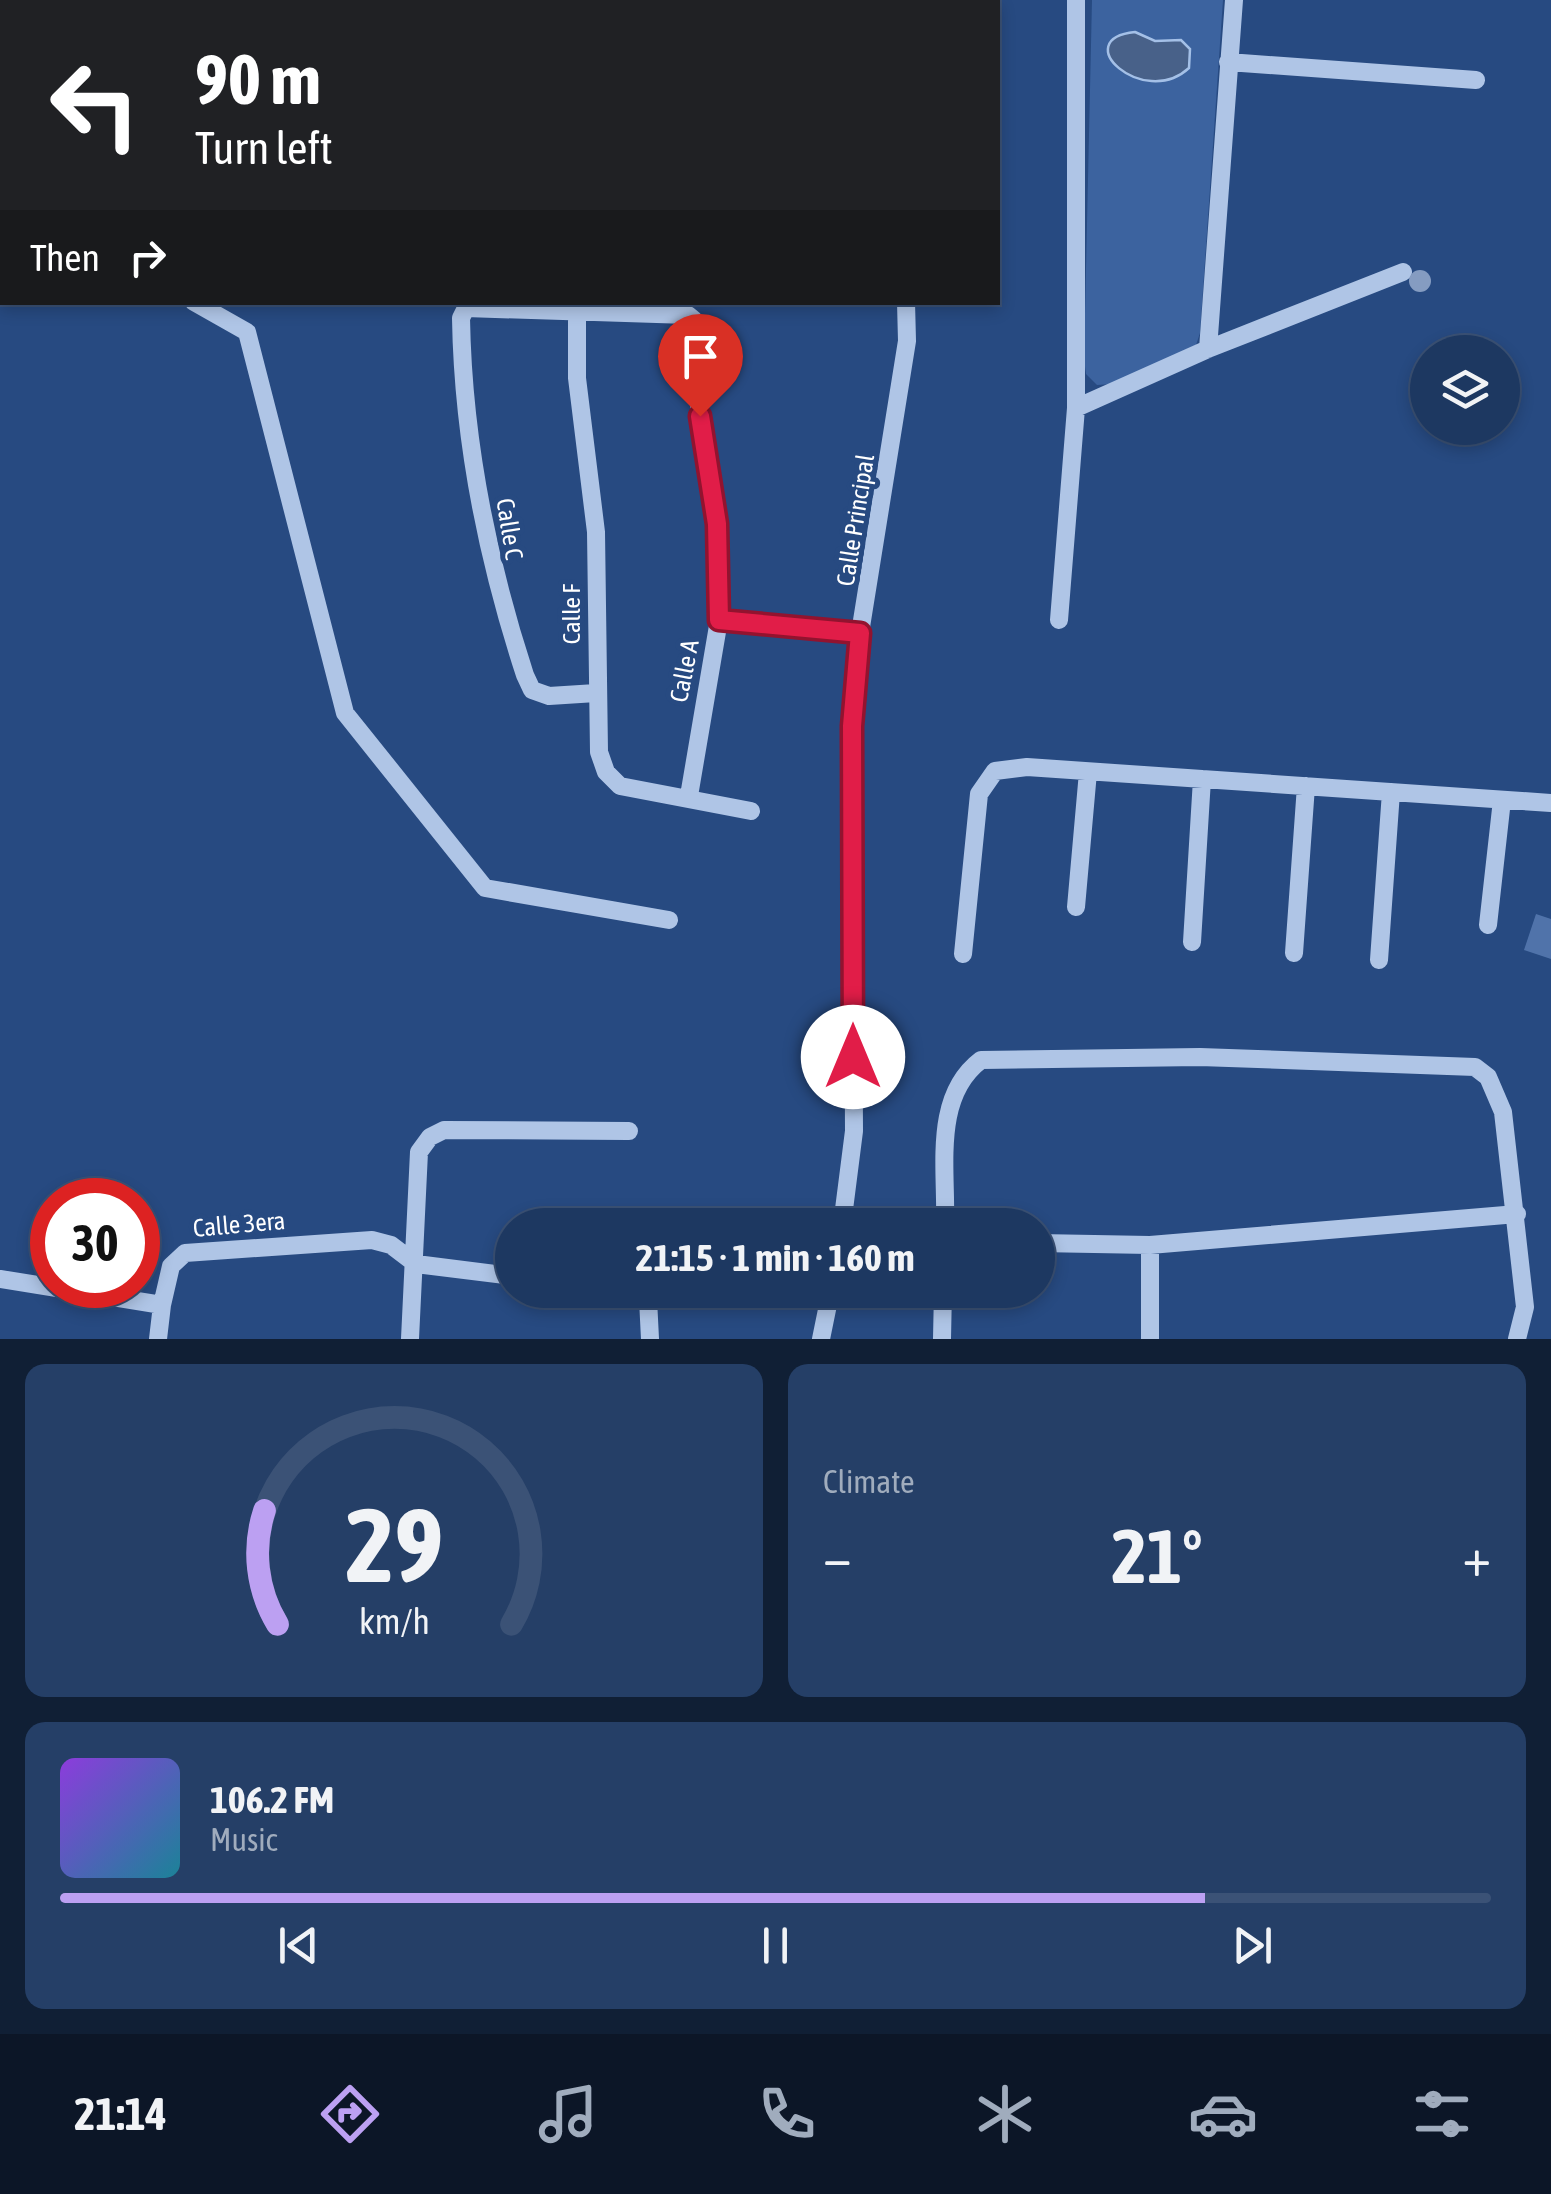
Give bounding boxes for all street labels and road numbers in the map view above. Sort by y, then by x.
street label: Calle Principal [831,452,879,588]
street label: Calle C [491,496,529,562]
street label: Calle F [557,584,585,644]
street label: Calle A [664,637,704,705]
street label: Calle 3era [192,1206,286,1242]

